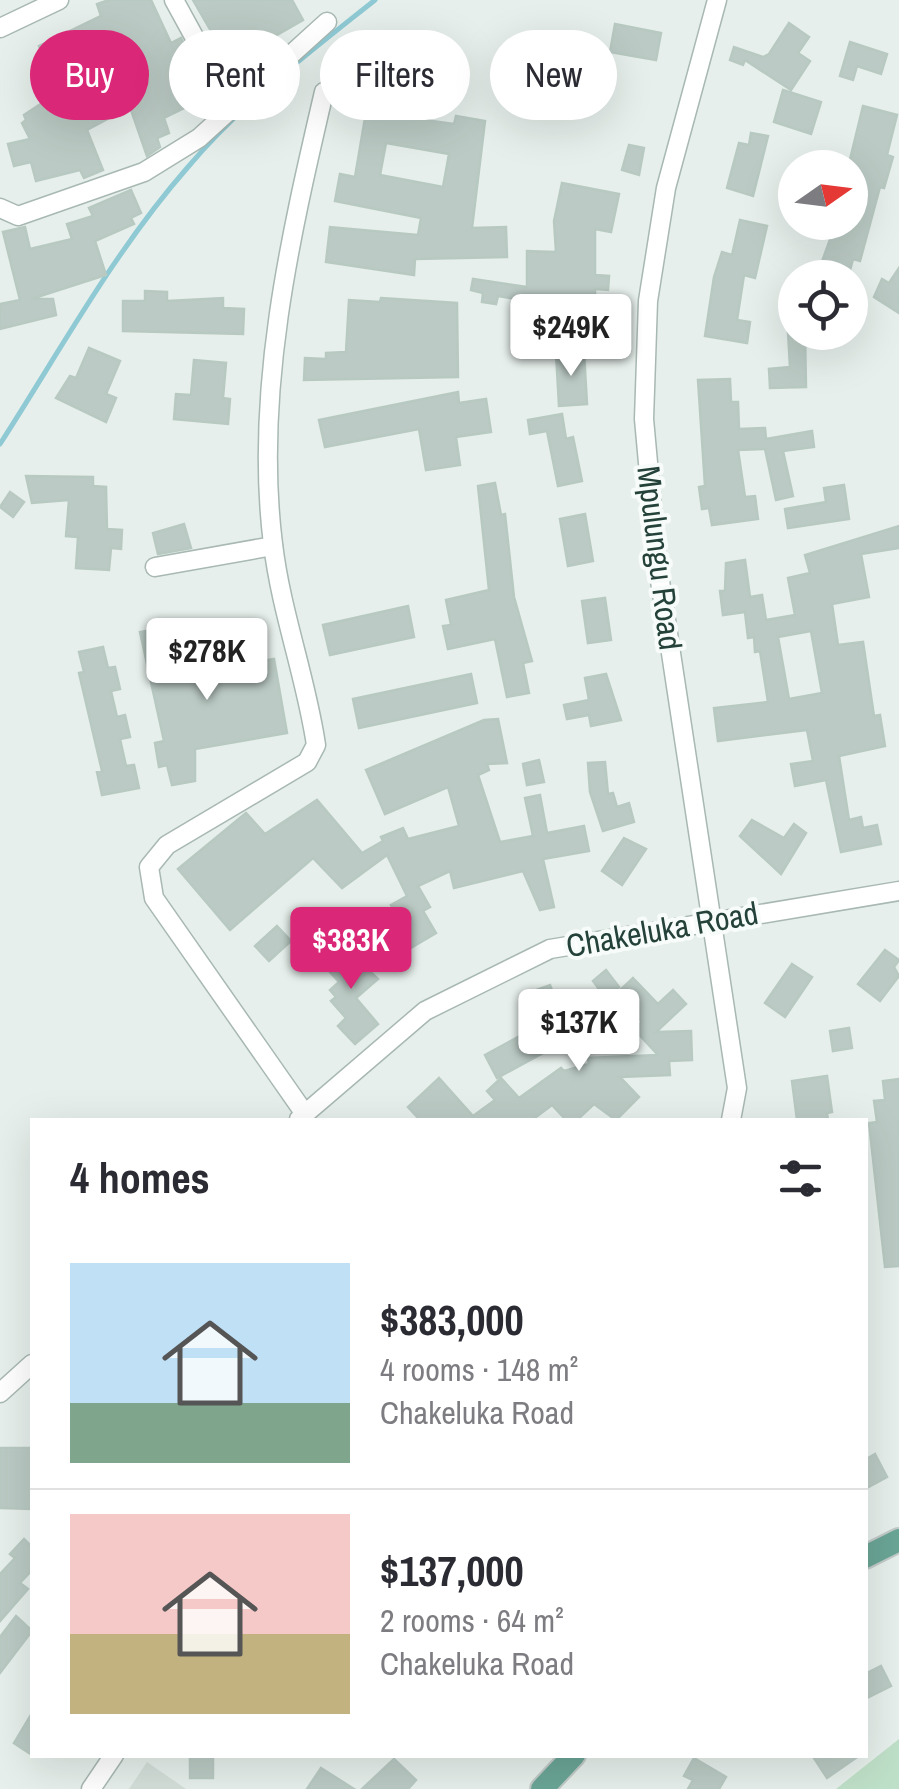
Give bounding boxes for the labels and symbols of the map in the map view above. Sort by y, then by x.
north arrow [778,150,868,240]
pin: $249K [501,294,641,379]
street label: Mpulungu Road [627,463,693,653]
pin: $278K [137,618,277,703]
street label: Chakeluka Road [563,891,761,967]
pin: $383K [281,907,421,992]
pin: $137K [509,989,649,1074]

